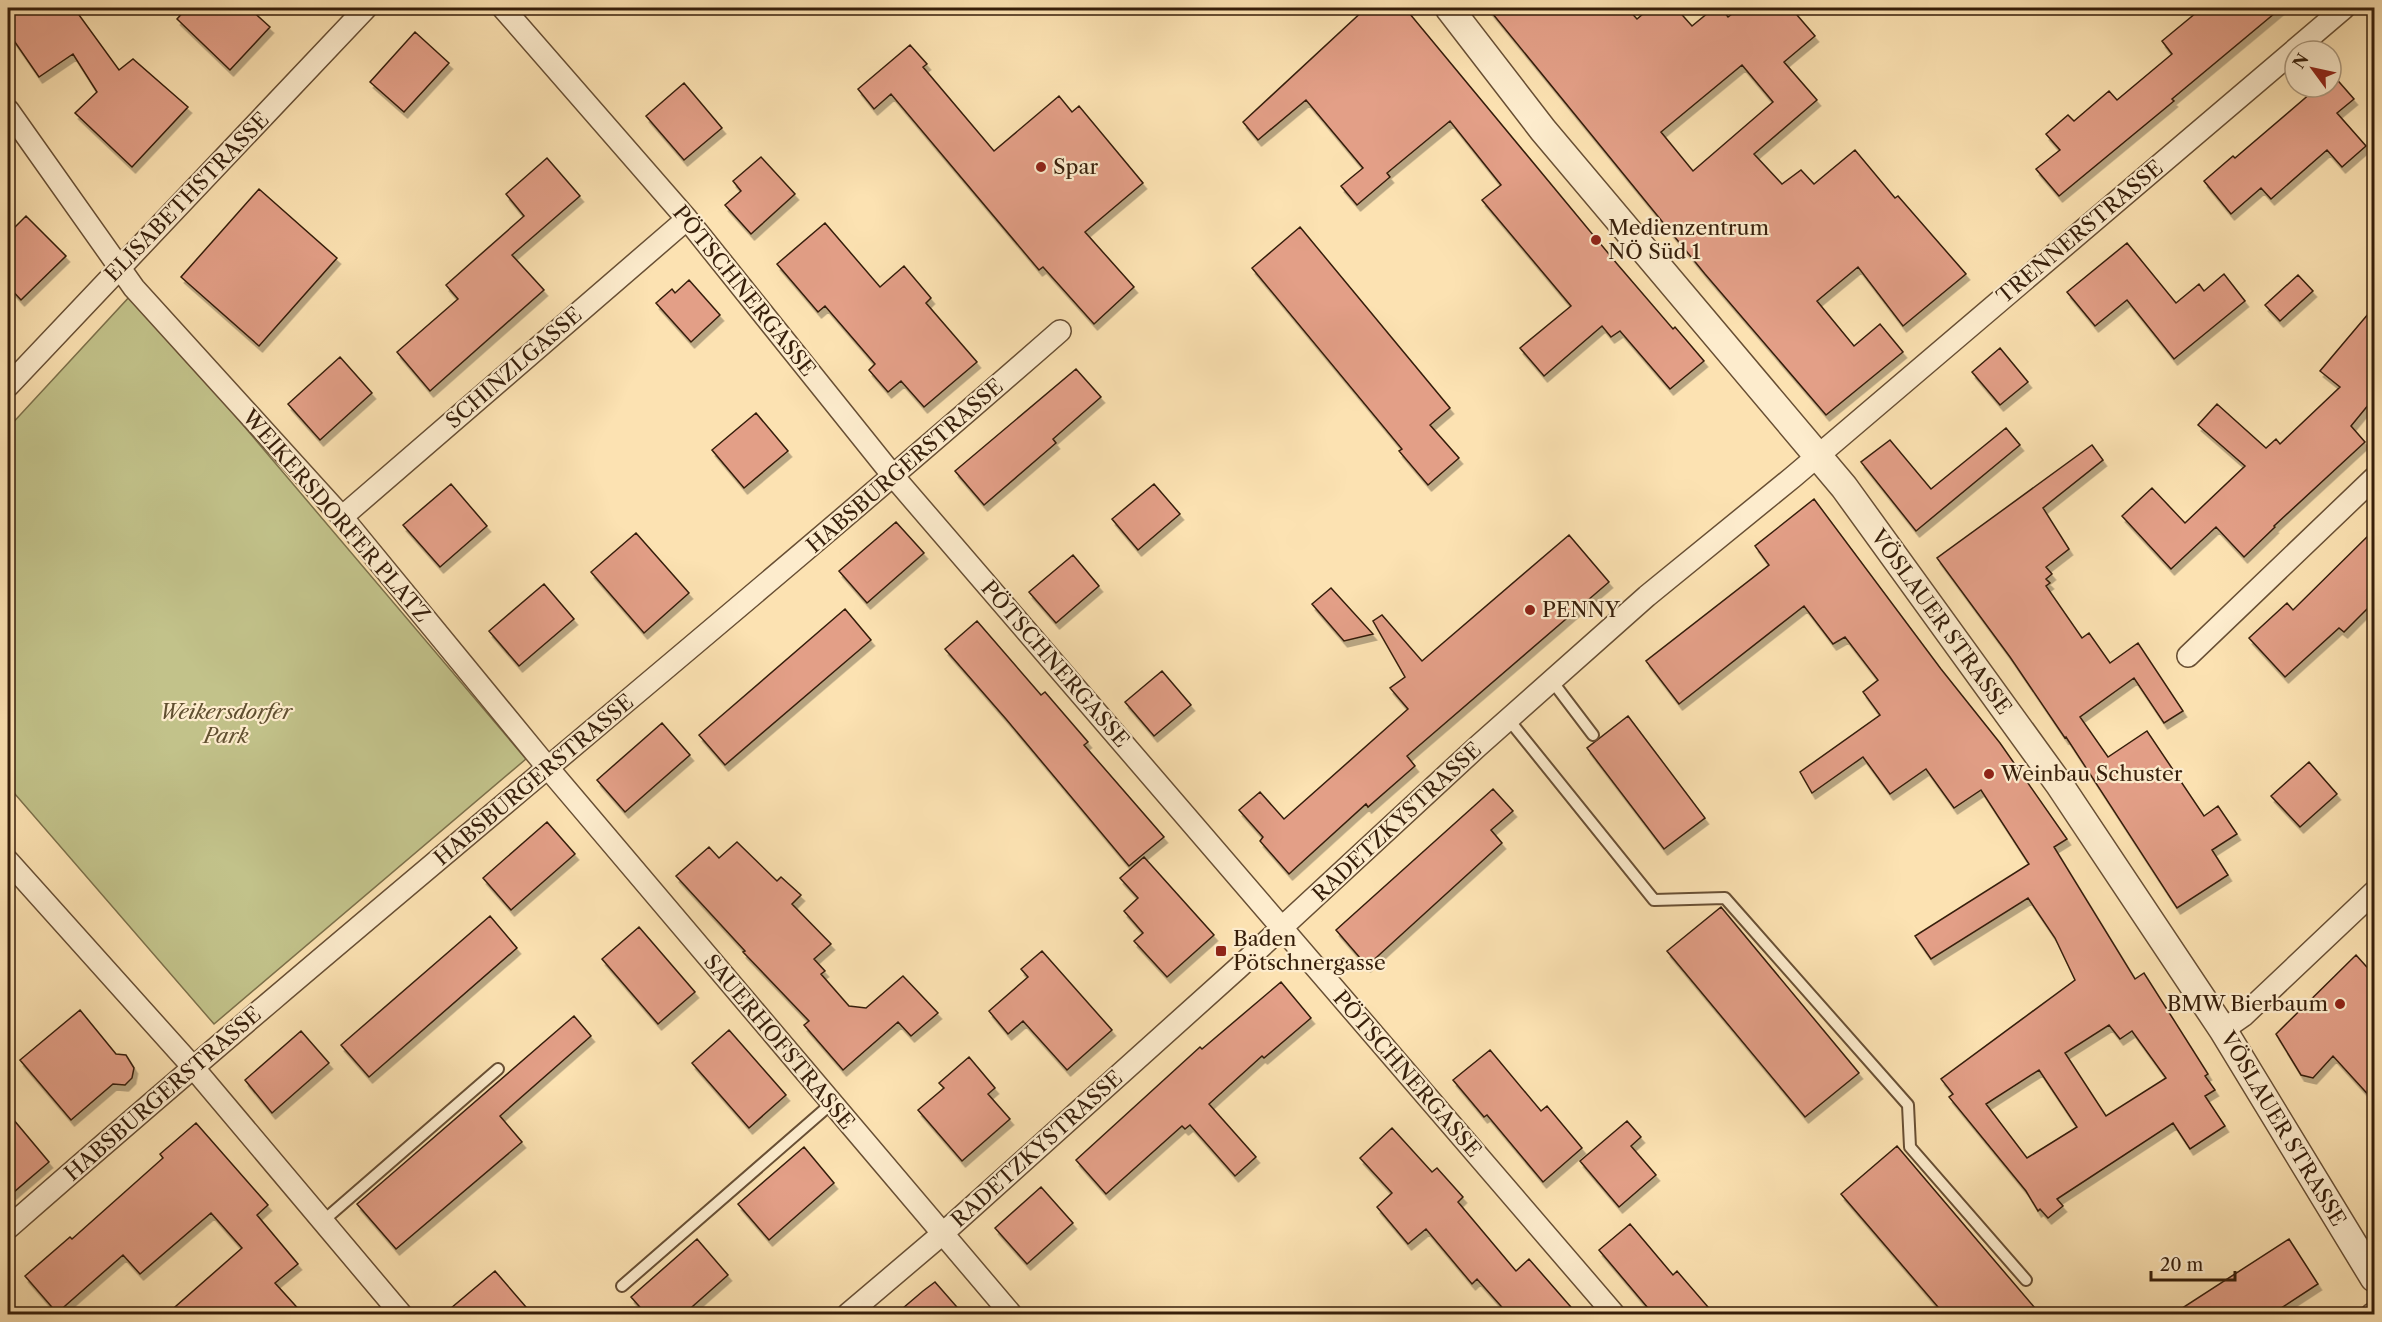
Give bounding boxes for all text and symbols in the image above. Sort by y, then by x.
north arrow [2283,39,2343,99]
text: N [2288,49,2313,72]
street label: ELISABETHSTRASSE [99,107,274,286]
place label: Spar [1053,154,1099,179]
street label: TRENNERSTRASSE [1992,155,2168,308]
marker: Spar [1034,160,1048,174]
street label: PÖTSCHNERGASSE [668,200,821,381]
place label: Medienzentrum NÖ Süd 1 [1608,215,1770,264]
marker: Medienzentrum NÖ Süd 1 [1589,233,1603,247]
street label: SCHINZLGASSE [441,302,587,433]
street label: HABSBURGERSTRASSE [801,373,1008,558]
street label: WEIKERSDORFER PLATZ [237,404,435,627]
street label: VÖSLAUER STRASSE [1865,524,2017,719]
street label: PÖTSCHNERGASSE [976,575,1135,752]
place label: PENNY [1542,597,1621,622]
marker: PENNY [1523,603,1537,617]
street label: HABSBURGERSTRASSE [429,689,638,870]
park label: Weikersdorfer Park [160,699,294,748]
street label: RADETZKYSTRASSE [1307,737,1486,906]
place label: Weinbau Schuster [2000,761,2183,786]
marker: Weinbau Schuster [1982,767,1996,781]
place label: Baden Pötschnergasse [1233,926,1386,975]
marker: Baden Pötschnergasse [1214,944,1228,958]
street label: SAUERHOFSTRASSE [699,949,860,1134]
street label: PÖTSCHNERGASSE [1328,985,1487,1162]
place label: BMW Bierbaum [2167,991,2328,1016]
marker: BMW Bierbaum [2333,997,2347,1011]
street label: HABSBURGERSTRASSE [59,1001,266,1186]
street label: VÖSLAUER STRASSE [2215,1026,2351,1231]
street label: RADETZKYSTRASSE [946,1065,1127,1232]
scale bar [2151,1244,2235,1282]
text: 20 m [2160,1254,2204,1276]

